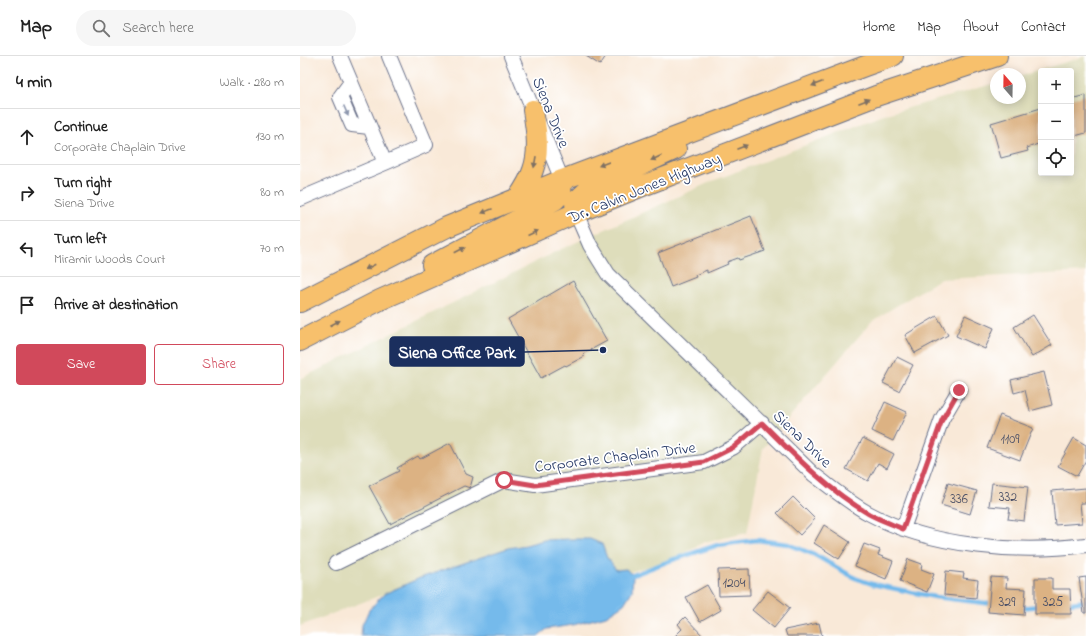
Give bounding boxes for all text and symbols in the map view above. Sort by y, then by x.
search box [76,10,356,46]
text: Map [20,14,52,41]
icon: search [90,17,112,39]
text: Search here [122,17,194,39]
text: Home [863,17,895,38]
text: Map [917,17,941,38]
text: About [963,17,999,38]
text: Contact [1021,17,1066,38]
north arrow [990,68,1026,104]
map controls [1038,68,1074,176]
button: + [1038,68,1074,104]
text: 4 min [16,70,52,95]
text: Walk · 280 m [219,73,284,92]
street label: Siena Drive [525,74,575,152]
one-way arrow [810,81,822,87]
one-way arrow [858,97,870,103]
button: − [1038,104,1074,140]
one-way arrow [343,105,349,116]
text: Continue [54,116,108,138]
icon: ahead [16,126,38,148]
text: 130 m [256,127,284,146]
text: Corporate Chaplain Drive [54,138,186,157]
button: locate [1038,140,1074,176]
one-way arrow [737,144,749,150]
street label: Dr. Calvin Jones Highway [564,147,725,231]
one-way arrow [651,155,662,161]
one-way arrow [532,156,538,168]
one-way arrow [597,161,609,167]
text: Turn right [54,172,112,194]
icon: right [16,182,38,204]
text: 80 m [260,183,284,202]
text: Siena Drive [54,194,114,213]
one-way arrow [480,208,492,214]
text: Turn left [54,228,107,250]
one-way arrow [527,230,538,236]
icon: left [16,238,38,260]
text: 70 m [260,239,284,258]
one-way arrow [454,247,466,253]
text: Miramir Woods Court [54,250,165,269]
one-way arrow [364,264,375,270]
icon: arrive [16,294,38,316]
text: Arrive at destination [54,294,178,316]
one-way arrow [329,320,341,326]
callout: Siena Office Park [390,337,524,366]
text: Siena Office Park [398,341,516,366]
button: Save [16,344,146,385]
button: Share [154,344,284,385]
route end [950,381,968,399]
street label: Siena Drive [767,405,837,474]
house number: 1109 [1000,429,1020,450]
street label: Corporate Chaplain Drive [533,436,698,480]
route start [495,471,513,489]
house number: 332 [999,487,1017,508]
house number: 336 [950,489,968,510]
house number: 1204 [722,573,746,594]
house number: 329 [999,592,1016,613]
house number: 325 [1043,592,1063,613]

